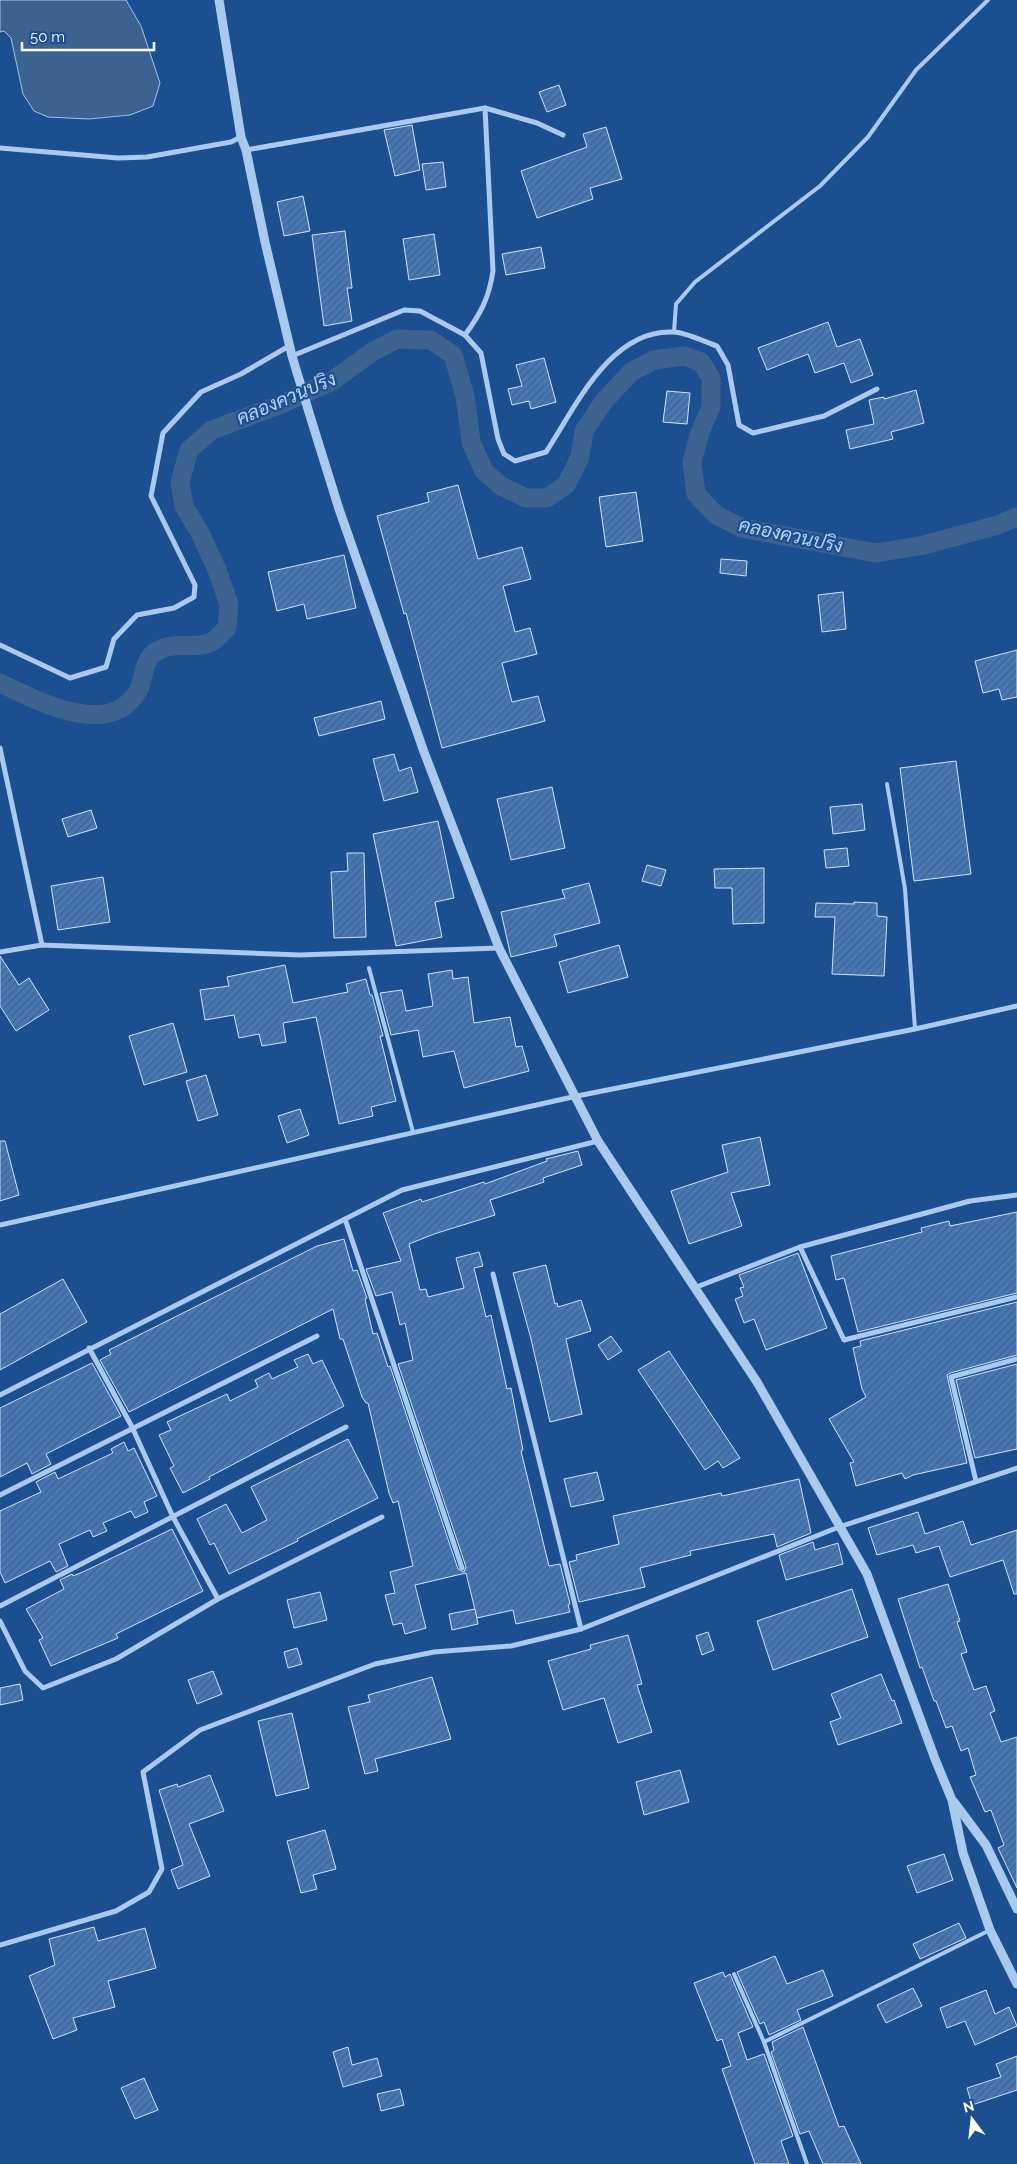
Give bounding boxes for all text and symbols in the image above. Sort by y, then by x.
scale bar [22,20,155,52]
text: 50 m [30,28,65,46]
water label: คลองควนปริง [233,367,339,429]
water label: คลองควนปริง [737,513,845,557]
north arrow [947,2094,997,2144]
text: N [961,2097,976,2116]

